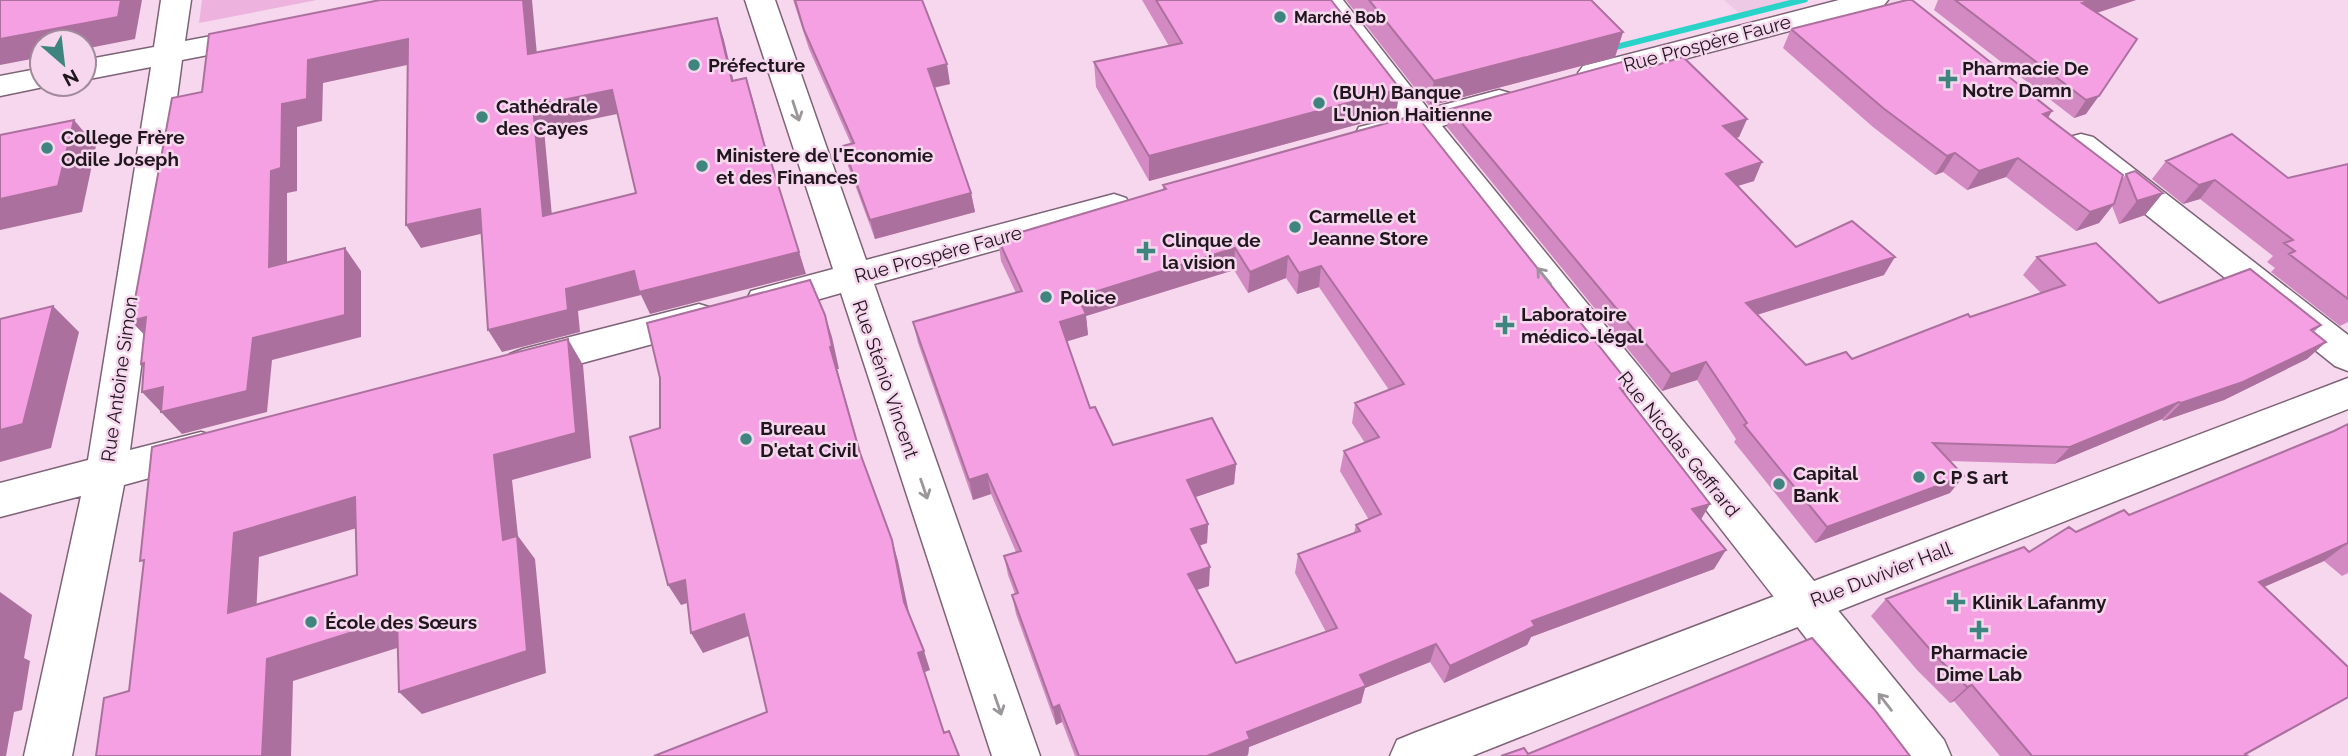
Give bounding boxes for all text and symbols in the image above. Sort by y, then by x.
place label: Marché Bob [1294,8,1386,27]
marker: Marché Bob [1272,9,1288,25]
street label: Rue Prospère Faure [1621,10,1793,76]
north arrow [28,28,98,98]
place label: Préfecture [708,54,805,76]
marker: Préfecture [686,57,702,73]
place label: Pharmacie De Notre Damn [1962,57,2089,101]
text: N [59,65,83,91]
marker: Pharmacie De Notre Damn [1940,71,1956,87]
place label: (BUH) Banque L'Union Haitienne [1333,81,1492,125]
place label: Cathédrale des Cayes [496,95,598,139]
marker: (BUH) Banque L'Union Haitienne [1311,95,1327,111]
one-way arrow [791,100,804,122]
marker: Cathédrale des Cayes [474,109,490,125]
place label: College Frère Odile Joseph [61,126,185,170]
marker: College Frère Odile Joseph [39,140,55,156]
place label: Ministere de l'Economie et des Finances [716,144,933,188]
marker: Ministere de l'Economie et des Finances [694,158,710,174]
place label: Carmelle et Jeanne Store [1309,205,1428,249]
marker: Carmelle et Jeanne Store [1287,219,1303,235]
street label: Rue Prospère Faure [852,221,1024,287]
place label: Clinque de la vision [1162,229,1261,273]
marker: Clinque de la vision [1136,241,1156,261]
one-way arrow [1536,267,1552,285]
place label: Police [1060,286,1116,308]
marker: Police [1038,289,1054,305]
street label: Rue Antoine Simon [96,295,142,463]
street label: Rue Sténio Vincent [849,297,924,462]
place label: Laboratoire médico-légal [1521,303,1645,347]
marker: Laboratoire médico-légal [1495,315,1515,335]
street label: Rue Nicolas Geffrard [1614,367,1744,521]
place label: Bureau D'etat Civil [760,417,859,461]
marker: Bureau D'etat Civil [738,431,754,447]
place label: Capital Bank [1793,462,1859,506]
place label: C P S art [1933,466,2009,488]
marker: C P S art [1911,469,1927,485]
marker: Capital Bank [1771,476,1787,492]
one-way arrow [919,478,931,500]
street label: Rue Duvivier Hall [1807,537,1956,611]
place label: Klinik Lafanmy [1972,591,2107,613]
marker: Klinik Lafanmy [1946,592,1966,612]
place label: École des Sœurs [325,611,477,633]
marker: École des Sœurs [303,614,319,630]
marker: Pharmacie Dime Lab [1971,622,1987,638]
place label: Pharmacie Dime Lab [1930,641,2028,685]
one-way arrow [993,693,1005,715]
one-way arrow [1877,694,1892,712]

